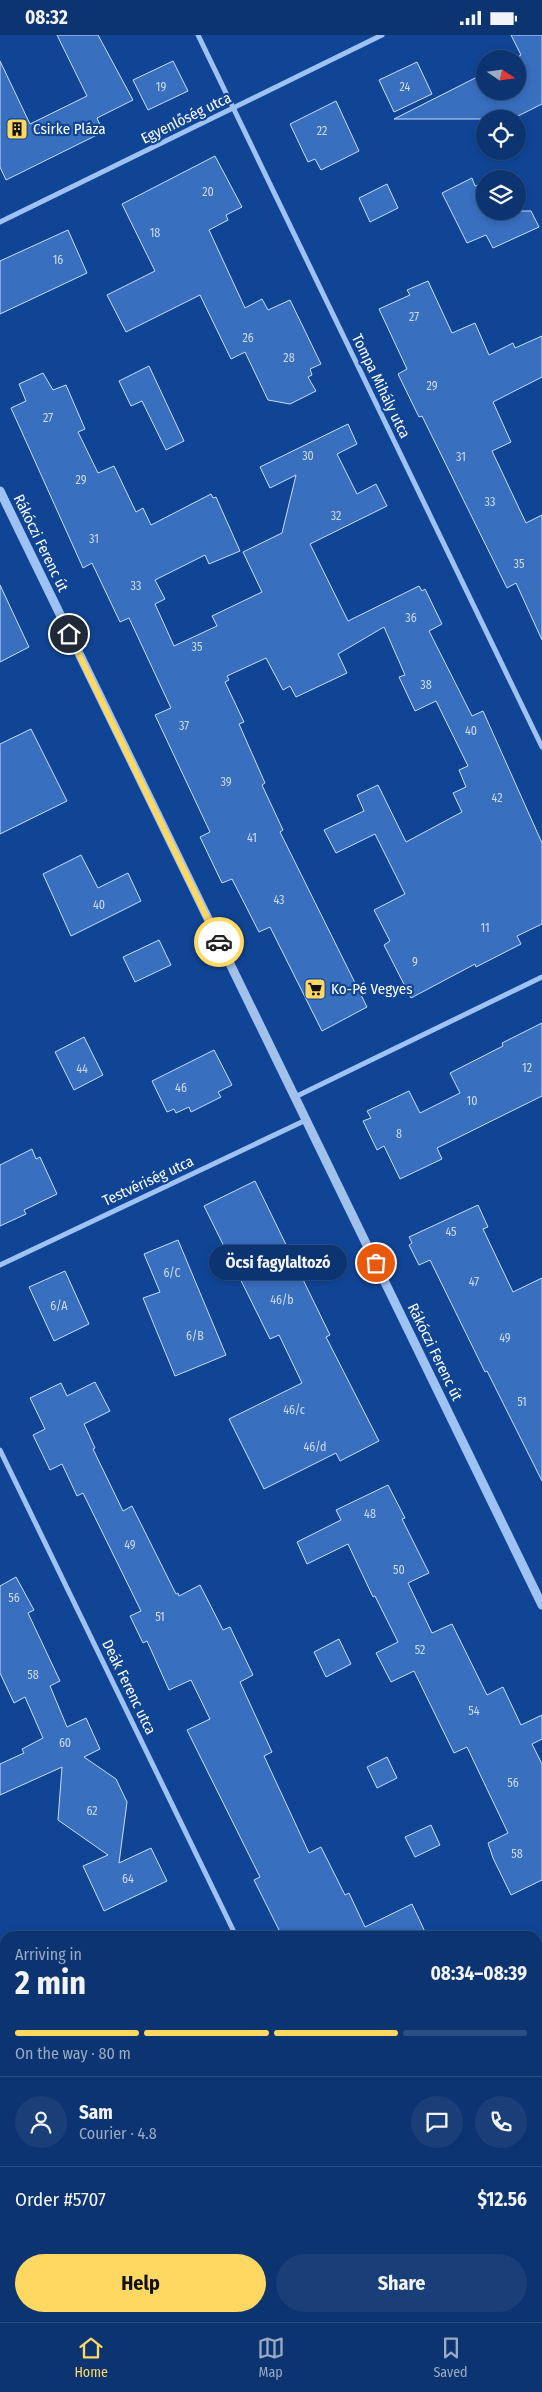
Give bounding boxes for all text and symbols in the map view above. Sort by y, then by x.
text: 08:32 [25,6,68,29]
north arrow [476,50,526,100]
map controls [476,50,526,220]
house number: 19 [156,80,166,94]
house number: 24 [400,80,411,94]
street label: Egyenlőség utca [138,88,234,148]
button: locate [476,110,526,160]
building icon: Csirke Pláza [5,117,29,141]
place label: Csirke Pláza [33,120,106,138]
house number: 22 [317,124,327,138]
button: layers [476,170,526,220]
house number: 20 [202,185,214,199]
house number: 18 [150,226,160,240]
house number: 16 [53,253,63,267]
house number: 27 [409,310,419,324]
house number: 26 [242,331,254,345]
street label: Tompa Mihály utca [348,331,414,441]
house number: 28 [283,351,295,365]
house number: 29 [426,379,438,393]
house number: 27 [43,411,53,425]
house number: 30 [302,449,314,463]
house number: 31 [456,450,466,464]
house number: 29 [75,473,87,487]
street label: Rákóczi Ferenc út [10,491,72,595]
house number: 33 [485,495,495,509]
house number: 32 [331,509,341,523]
house number: 31 [89,532,99,546]
house number: 35 [514,557,525,571]
house number: 33 [131,579,141,593]
house number: 36 [405,611,417,625]
pin [48,613,90,655]
icon: home [55,620,83,648]
house number: 35 [192,640,203,654]
house number: 38 [420,678,432,692]
house number: 37 [179,719,189,733]
house number: 40 [465,724,477,738]
house number: 39 [220,775,232,789]
house number: 42 [492,791,502,805]
house number: 41 [247,831,257,845]
house number: 43 [273,893,285,907]
house number: 40 [93,898,105,912]
courier [194,917,244,967]
house number: 11 [480,921,490,935]
icon: car [205,928,233,956]
house number: 9 [412,955,418,969]
supermarket icon: Ko-Pé Vegyes [303,977,327,1001]
place label: Ko-Pé Vegyes [331,980,413,998]
house number: 12 [522,1061,532,1075]
house number: 44 [76,1062,88,1076]
house number: 46 [175,1081,187,1095]
house number: 10 [467,1094,477,1108]
house number: 8 [396,1127,402,1141]
street label: Testvériség utca [100,1152,196,1210]
house number: 45 [445,1225,457,1239]
pin [355,1242,397,1284]
callout: Öcsi fagylaltozó [208,1245,346,1281]
icon: bag [362,1249,390,1277]
text: Öcsi fagylaltozó [225,1253,331,1272]
house number: 6/C [163,1266,181,1280]
house number: 47 [469,1275,479,1289]
house number: 46/b [270,1293,294,1307]
house number: 6/A [50,1299,68,1313]
street label: Rákóczi Ferenc út [404,1300,466,1404]
house number: 6/B [186,1329,204,1343]
house number: 49 [499,1331,511,1345]
house number: 51 [517,1395,527,1409]
house number: 46/c [283,1403,305,1417]
house number: 46/d [304,1440,326,1454]
house number: 48 [364,1507,376,1521]
house number: 49 [124,1538,136,1552]
house number: 50 [393,1563,405,1577]
house number: 56 [8,1591,20,1605]
house number: 51 [155,1610,165,1624]
street label: Deák Ferenc utca [98,1637,160,1737]
house number: 52 [415,1643,425,1657]
house number: 58 [27,1668,39,1682]
house number: 54 [468,1704,480,1718]
house number: 60 [59,1736,71,1750]
house number: 56 [507,1776,519,1790]
house number: 62 [86,1804,98,1818]
house number: 58 [511,1847,523,1861]
house number: 64 [122,1872,134,1886]
text: Arriving in [15,1945,82,1964]
text: 08:34–08:39 [430,1962,527,1985]
text: 2 min [15,1964,86,2002]
text: On the way · 80 m [15,2044,131,2063]
button: person [15,2096,67,2148]
button: chat [411,2096,463,2148]
button: phone [475,2096,527,2148]
text: Sam [79,2101,113,2124]
text: Courier · 4.8 [79,2124,157,2143]
text: Order #5707 [15,2188,106,2211]
text: $12.56 [478,2188,527,2211]
button: Help [15,2254,266,2312]
button: Share [276,2254,527,2312]
tab: Home [74,2334,108,2381]
tab: Map [257,2334,285,2381]
tab: Saved [433,2334,468,2381]

